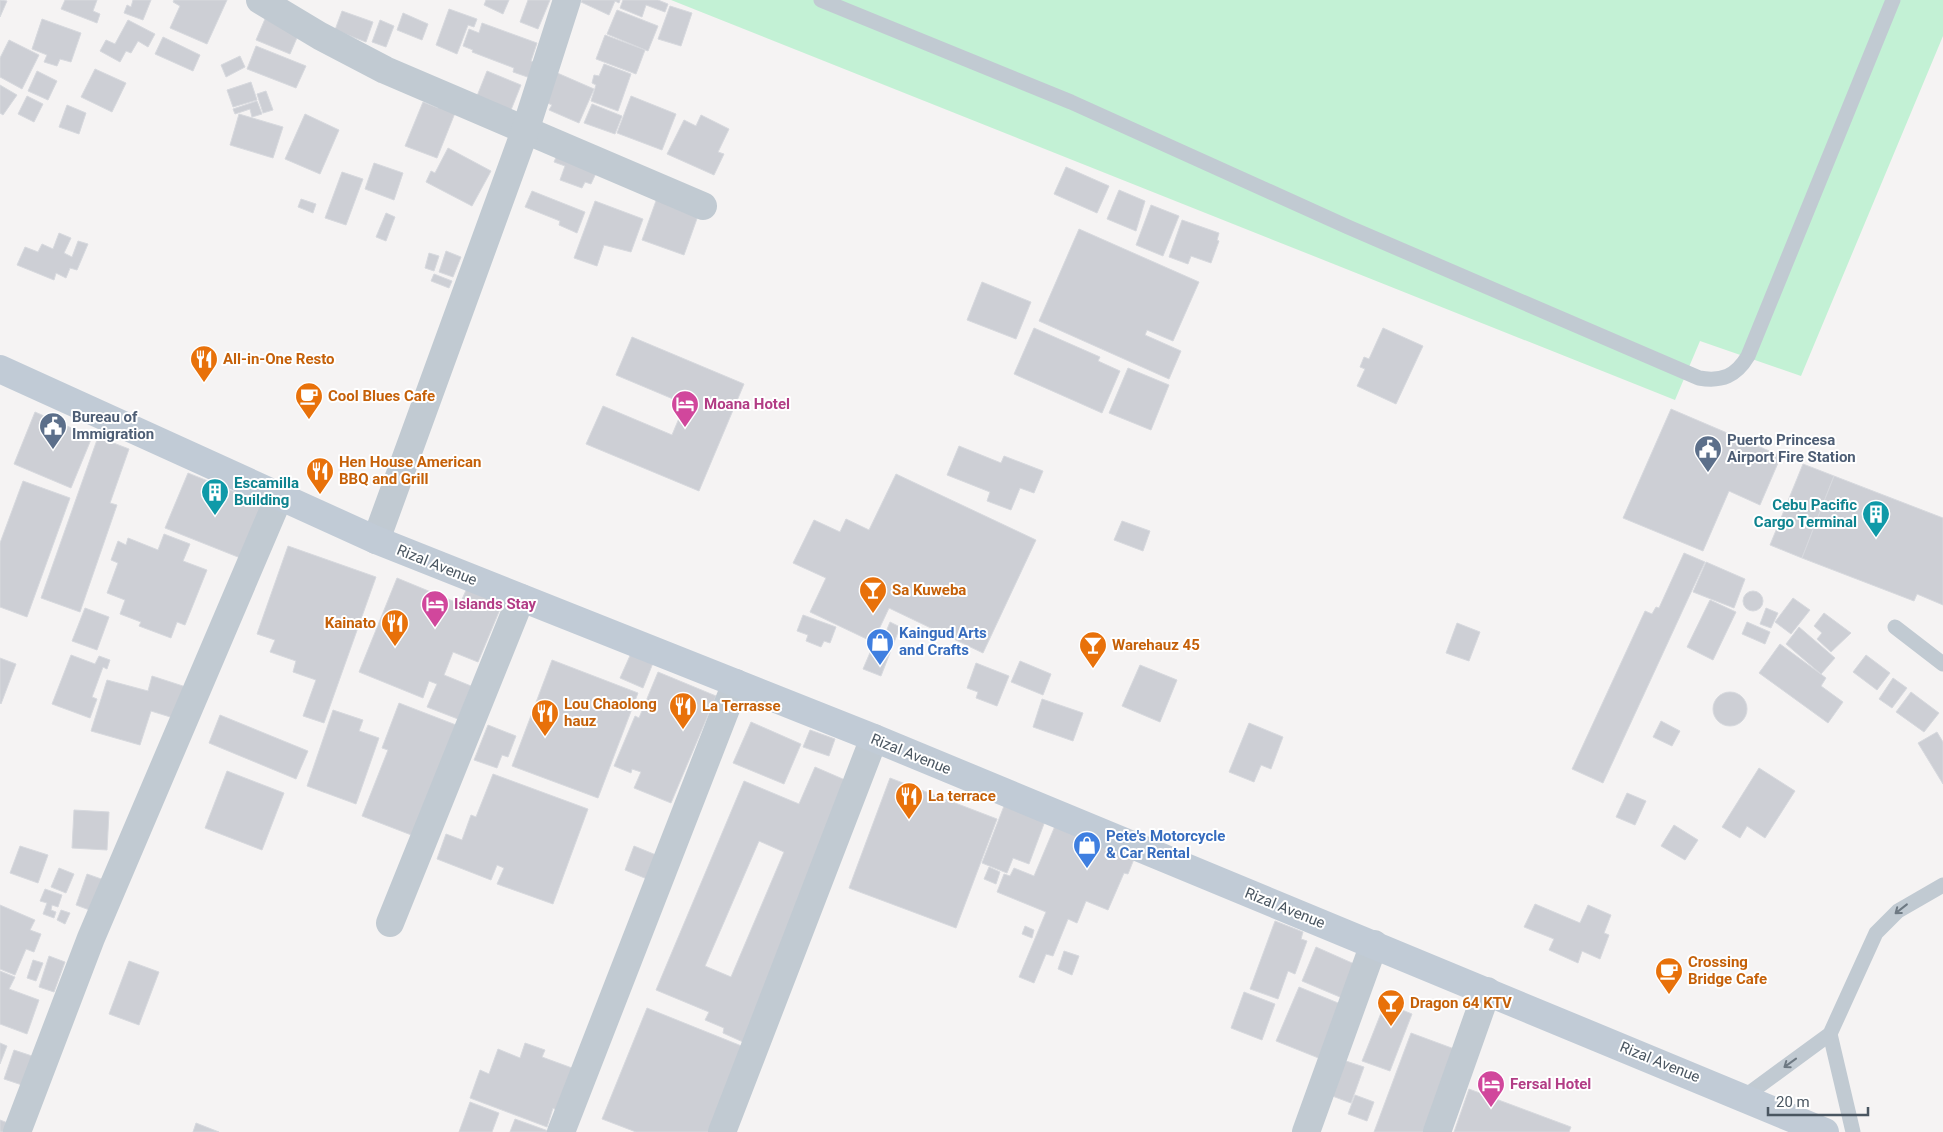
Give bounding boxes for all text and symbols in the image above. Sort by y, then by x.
restaurant icon: All-in-One Resto [189,344,219,383]
place label: All-in-One Resto [223,350,335,368]
cafe icon: Cool Blues Cafe [294,381,324,420]
place label: Cool Blues Cafe [328,387,435,405]
hotel icon: Moana Hotel [670,389,700,428]
place label: Moana Hotel [704,395,790,413]
place label: Bureau of Immigration [72,408,154,443]
public building icon: Bureau of Immigration [38,411,68,450]
place label: Puerto Princesa Airport Fire Station [1727,431,1856,466]
public building icon: Puerto Princesa Airport Fire Station [1693,434,1723,473]
place label: Hen House American BBQ and Grill [339,453,481,488]
restaurant icon: Hen House American BBQ and Grill [305,456,335,495]
place label: Escamilla Building [234,474,299,509]
building icon: Escamilla Building [200,477,230,516]
place label: Cebu Pacific Cargo Terminal [1754,496,1857,531]
building icon: Cebu Pacific Cargo Terminal [1861,499,1891,538]
street label: Rizal Avenue [394,541,480,589]
bar icon: Sa Kuweba [858,575,888,614]
place label: Sa Kuweba [892,581,966,599]
hotel icon: Islands Stay [420,589,450,628]
place label: Islands Stay [454,595,537,613]
restaurant icon: Kainato [380,608,410,647]
place label: Kainato [325,614,376,632]
place label: Kaingud Arts and Crafts [899,624,987,659]
shop icon: Kaingud Arts and Crafts [865,627,895,666]
bar icon: Warehauz 45 [1078,630,1108,669]
place label: Warehauz 45 [1112,636,1200,654]
restaurant icon: La Terrasse [668,691,698,730]
place label: Lou Chaolong hauz [564,695,657,730]
place label: La Terrasse [702,697,780,715]
restaurant icon: Lou Chaolong hauz [530,698,560,737]
street label: Rizal Avenue [868,730,954,778]
restaurant icon: La terrace [894,781,924,820]
place label: La terrace [928,787,996,805]
place label: Pete's Motorcycle & Car Rental [1106,827,1225,862]
shop icon: Pete's Motorcycle & Car Rental [1072,830,1102,869]
street label: Rizal Avenue [1242,884,1328,932]
one-way arrow [1894,904,1908,914]
place label: Crossing Bridge Cafe [1688,953,1767,988]
cafe icon: Crossing Bridge Cafe [1654,956,1684,995]
bar icon: Dragon 64 KTV [1376,988,1406,1027]
place label: Dragon 64 KTV [1410,994,1512,1012]
street label: Rizal Avenue [1617,1038,1703,1086]
one-way arrow [1784,1057,1797,1068]
hotel icon: Fersal Hotel [1476,1069,1506,1108]
place label: Fersal Hotel [1510,1075,1591,1093]
scale bar [1768,1084,1868,1116]
text: 20 m [1776,1093,1810,1111]

